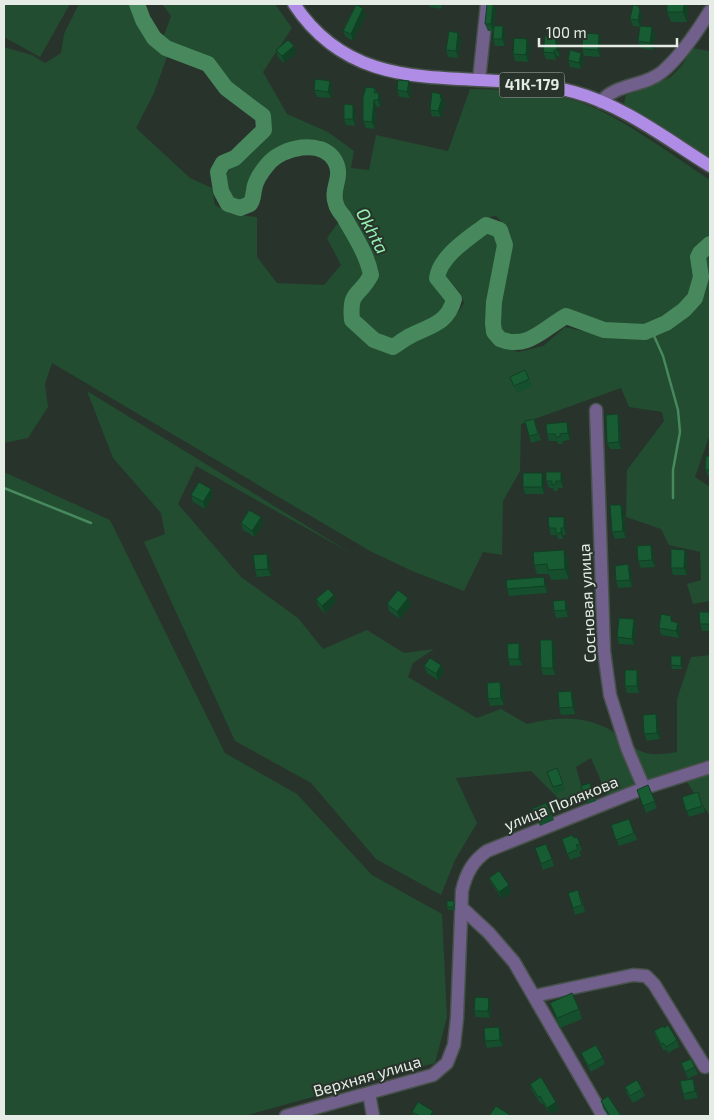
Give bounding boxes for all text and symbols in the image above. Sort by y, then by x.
scale bar [539,15,676,47]
text: 100 m [546,23,587,41]
road number: 41К-179 [500,72,564,98]
water label: Okhta [352,204,394,257]
street label: Сосновая улица [574,543,600,663]
street label: улица Полякова [501,771,621,835]
street label: Верхняя улица [311,1051,423,1101]

